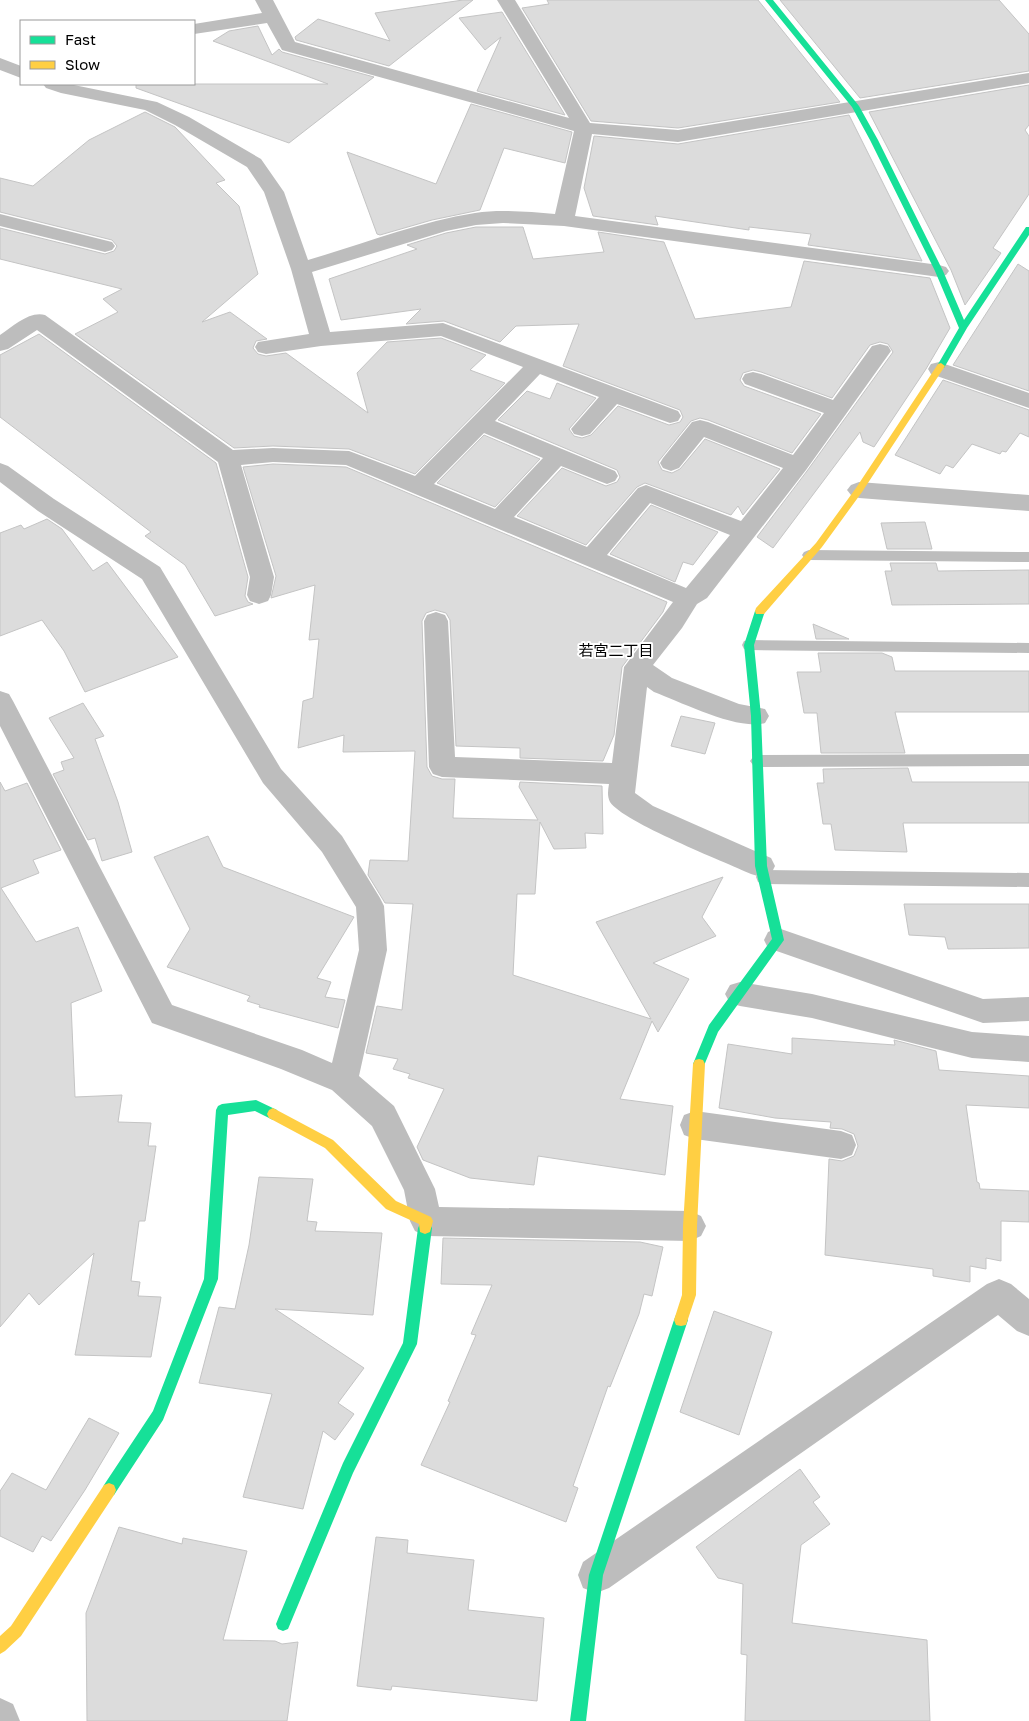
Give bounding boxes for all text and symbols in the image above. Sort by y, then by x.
legend [20,20,195,85]
text: Fast [65,30,96,48]
text: Slow [65,55,100,73]
district label: 若宮二丁目 [578,641,654,659]

